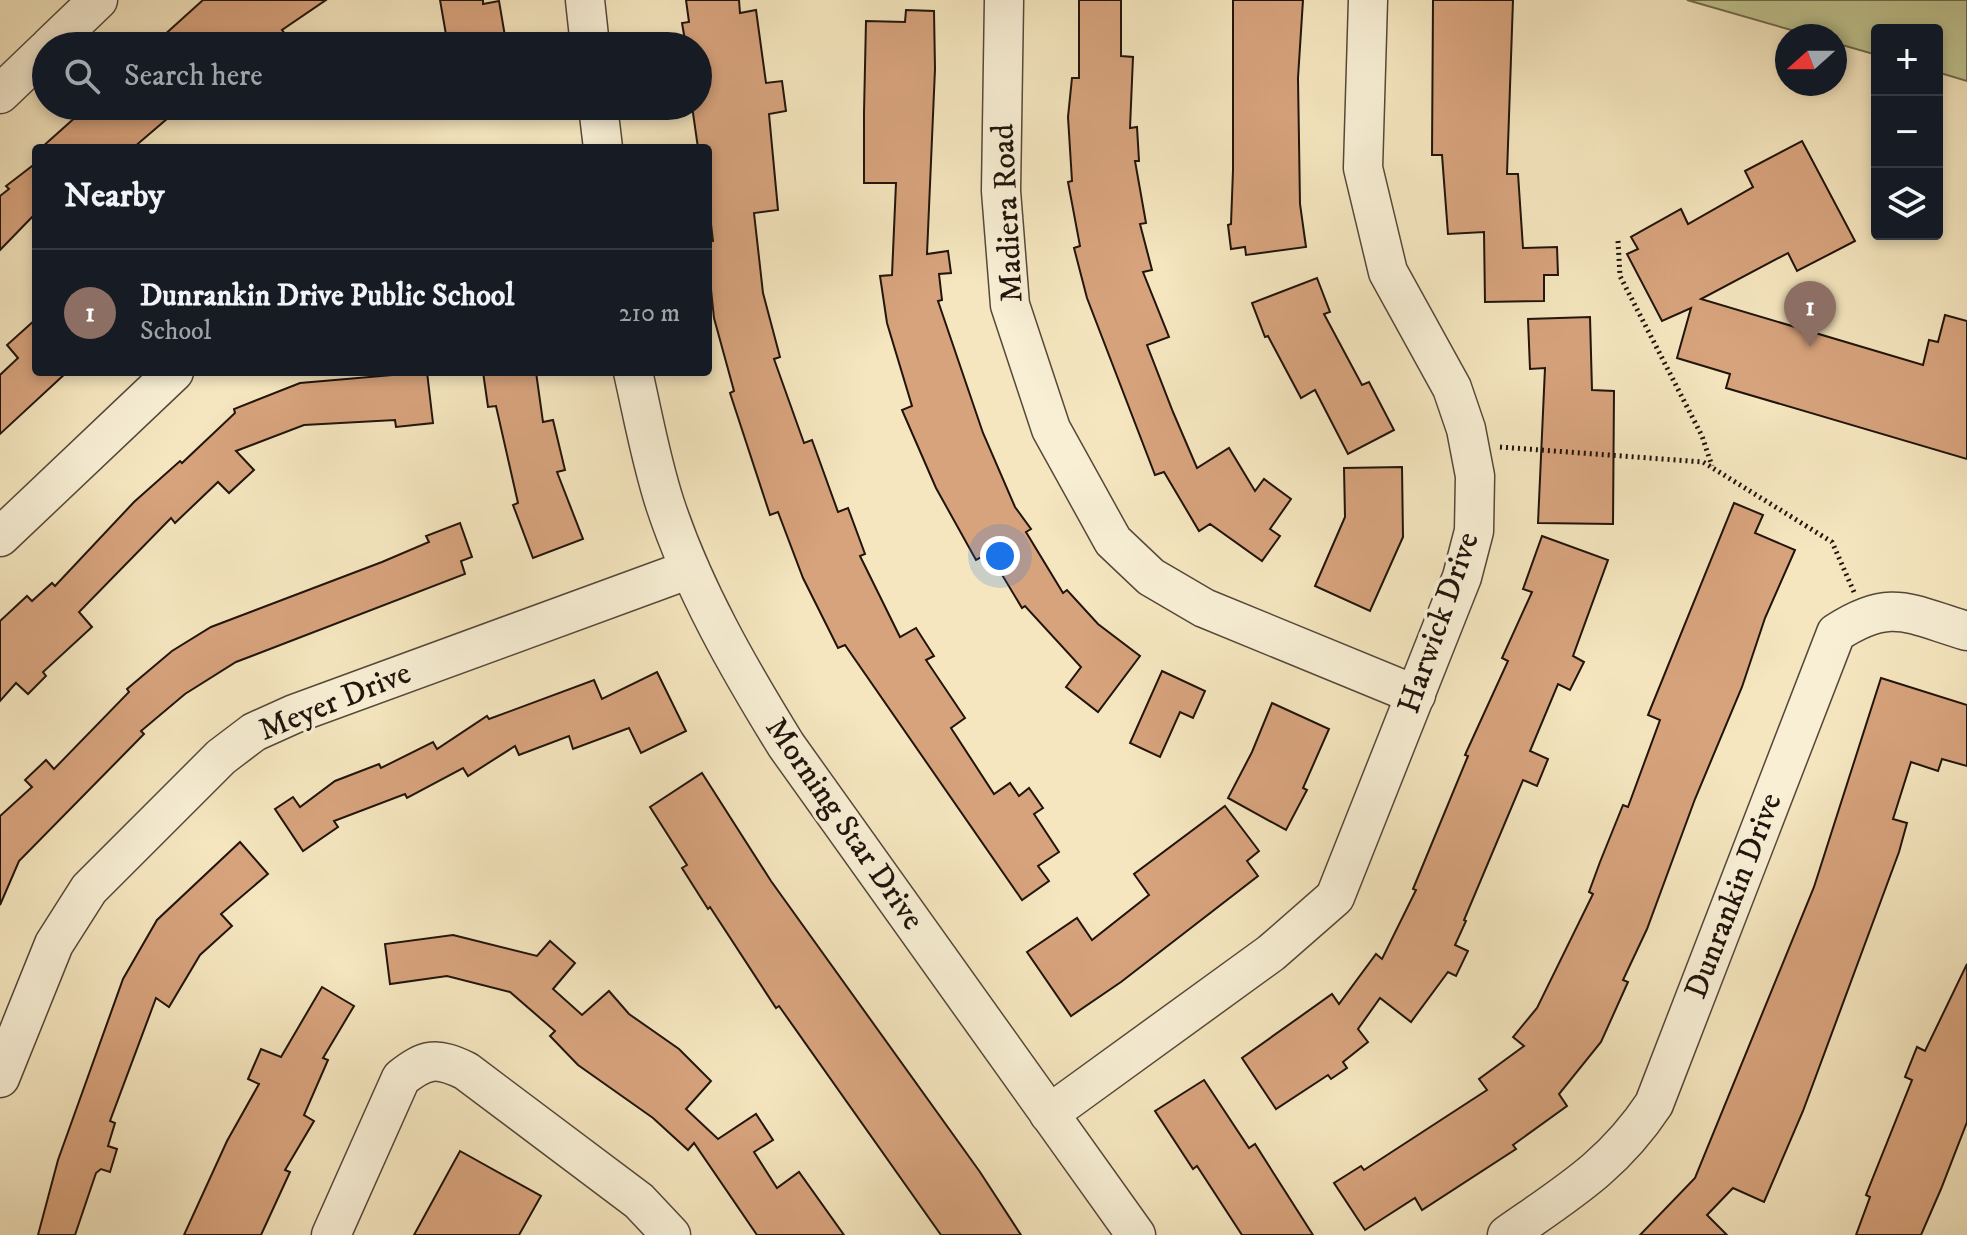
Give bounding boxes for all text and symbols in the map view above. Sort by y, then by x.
north arrow [1775,24,1847,96]
map controls [1871,24,1943,240]
button: + [1871,24,1943,96]
search box [32,32,712,120]
icon: search [60,54,104,98]
text: Search here [124,58,263,95]
button: − [1871,96,1943,168]
street label: Madiera Road [983,123,1033,303]
button: layers [1871,168,1943,240]
text: Nearby [64,175,165,217]
text: Dunrankin Drive Public School [140,278,514,315]
pin: 1 [1784,281,1836,347]
text: 1 [85,297,95,330]
text: 210 m [619,297,680,330]
text: School [140,315,211,348]
street label: Harwick Drive [1389,527,1489,719]
your location [980,536,1020,576]
street label: Meyer Drive [253,653,417,751]
street label: Morning Star Drive [756,710,932,938]
street label: Dunrankin Drive [1676,787,1792,1005]

